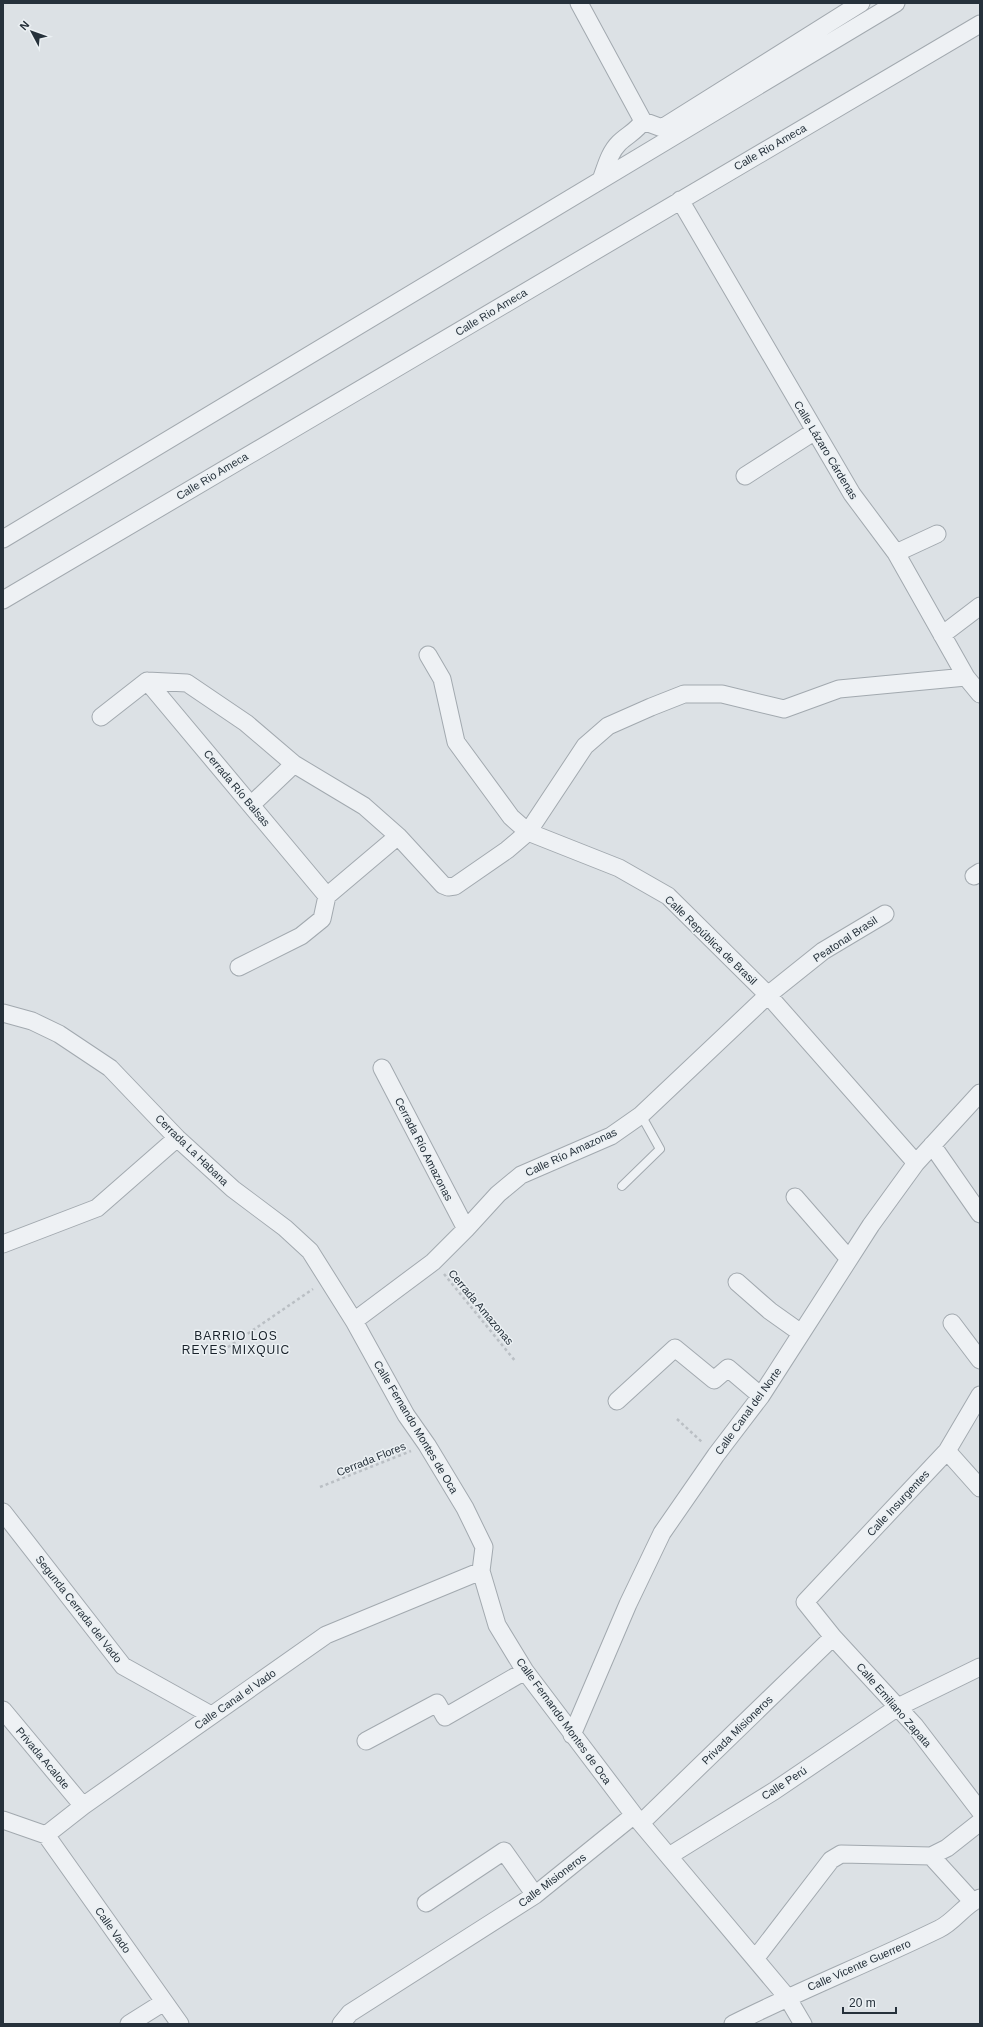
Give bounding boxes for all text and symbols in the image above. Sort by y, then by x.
north arrow [12,12,52,52]
text: N [17,18,32,32]
street label: Calle Rio Ameca [732,121,809,173]
street label: Calle Rio Ameca [453,285,530,338]
street label: Calle Lázaro Cárdenas [792,399,860,502]
street label: Calle Rio Ameca [174,449,251,502]
street label: Cerrada Río Balsas [202,747,273,829]
street label: Calle República de Brasil [663,893,759,987]
street label: Peatonal Brasil [811,914,879,964]
street label: Cerrada Río Amazonas [393,1095,456,1203]
street label: Cerrada La Habana [153,1112,232,1188]
street label: Calle Río Amazonas [523,1125,619,1178]
street label: Cerrada Amazonas [446,1267,516,1347]
district label: BARRIO LOS REYES MIXQUIC [182,1329,290,1357]
street label: Calle Fernando Montes de Oca [371,1358,461,1496]
street label: Calle Canal del Norte [712,1365,784,1457]
street label: Cerrada Flores [335,1440,408,1478]
street label: Calle Insurgentes [864,1467,932,1538]
street label: Segunda Cerrada del Vado [33,1553,125,1665]
street label: Calle Fernando Montes de Oca [514,1656,614,1787]
street label: Calle Emiliano Zapata [854,1660,934,1750]
street label: Calle Canal el Vado [192,1666,278,1732]
street label: Privada Misioneros [699,1693,775,1767]
street label: Privada Acalote [14,1725,72,1791]
street label: Calle Perú [759,1764,809,1802]
street label: Calle Misioneros [516,1850,588,1909]
street label: Calle Vado [93,1905,133,1955]
street label: Calle Vicente Guerrero [806,1937,912,1993]
scale bar [843,1989,896,2015]
text: 20 m [849,1996,876,2010]

